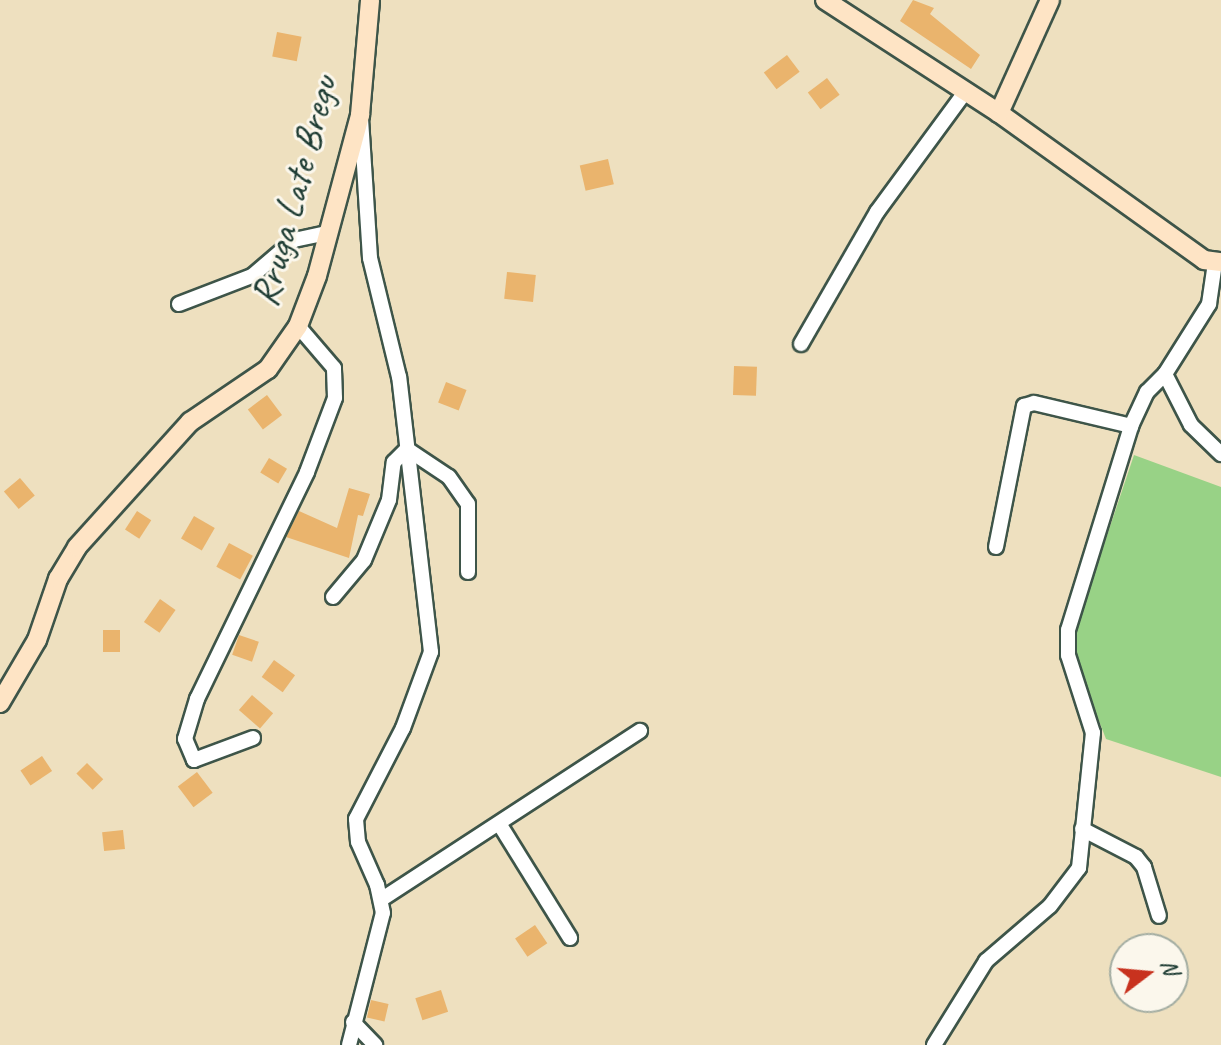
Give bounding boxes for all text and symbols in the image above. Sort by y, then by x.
street label: Rruga Late Bregu [240,70,348,312]
north arrow [1109,933,1189,1013]
text: N [1155,957,1185,977]

